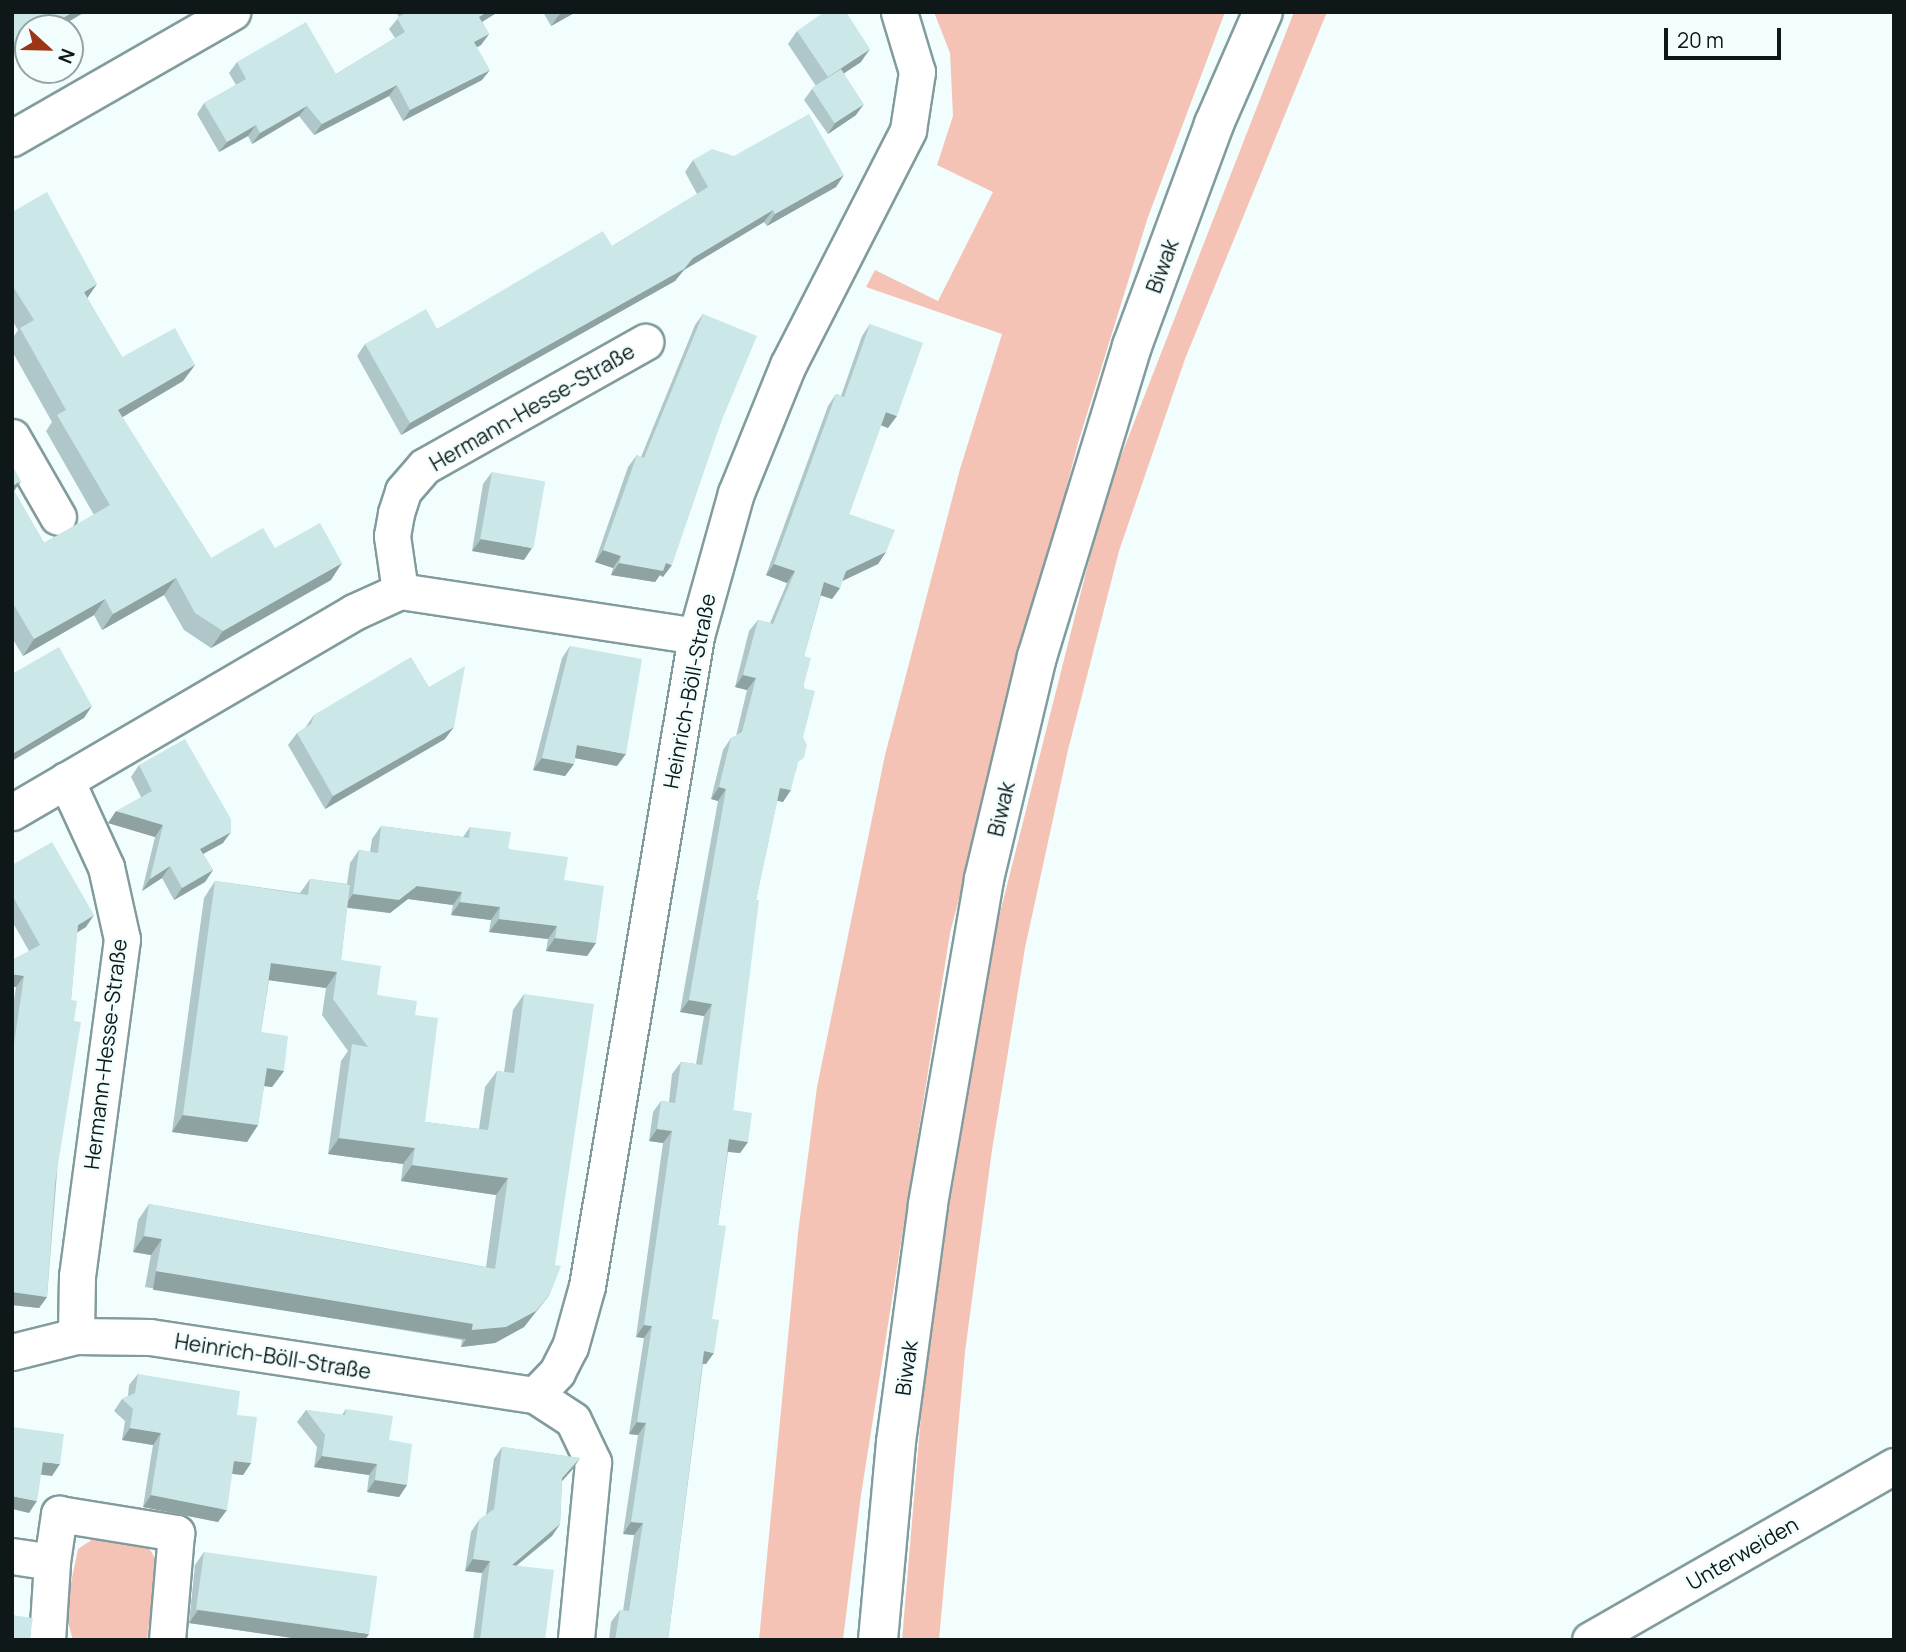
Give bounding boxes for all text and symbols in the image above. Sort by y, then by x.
north arrow [14,14,84,84]
scale bar [1668,14,1785,58]
text: 20 m [1677,26,1724,54]
text: N [52,45,81,67]
street label: Biwak [1141,236,1183,296]
street label: Hermann-Hesse-Straße [425,338,639,476]
street label: Heinrich-Böll-Straße [658,591,720,791]
street label: Biwak [982,779,1020,839]
street label: Hermann-Hesse-Straße [78,937,132,1171]
street label: Heinrich-Böll-Straße [173,1328,373,1384]
street label: Biwak [890,1339,922,1397]
street label: Unterweiden [1682,1511,1802,1595]

